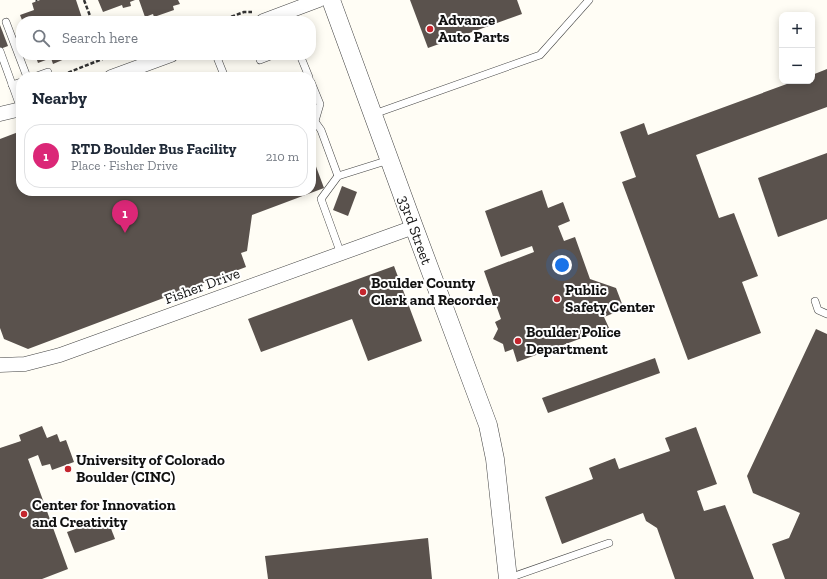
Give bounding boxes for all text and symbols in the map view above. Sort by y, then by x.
place label: Advance Auto Parts [438,11,510,46]
map controls [779,12,815,84]
button: + [779,12,815,48]
search box [16,16,316,60]
marker: Advance Auto Parts [425,24,435,34]
icon: search [30,27,52,49]
text: Search here [62,29,138,47]
button: − [779,48,815,84]
text: Nearby [32,88,87,108]
text: RTD Boulder Bus Facility [71,140,237,158]
text: 1 [43,149,49,164]
text: 210 m [266,149,299,164]
text: Place · Fisher Drive [71,158,178,173]
street label: 33rd Street [394,193,436,267]
pin: 1 [112,200,138,233]
your location [552,255,572,275]
street label: Fisher Drive [162,264,242,308]
place label: Boulder County Clerk and Recorder [371,274,499,309]
place label: Public Safety Center [565,281,656,316]
marker: Boulder County Clerk and Recorder [358,287,368,297]
marker: Public Safety Center [552,294,562,304]
place label: Boulder Police Department [526,323,621,358]
marker: Boulder Police Department [513,336,523,346]
place label: University of Colorado Boulder (CINC) [76,451,225,486]
marker: University of Colorado Boulder (CINC) [63,464,73,474]
place label: Center for Innovation and Creativity [32,496,176,531]
marker: Center for Innovation and Creativity [19,509,29,519]

